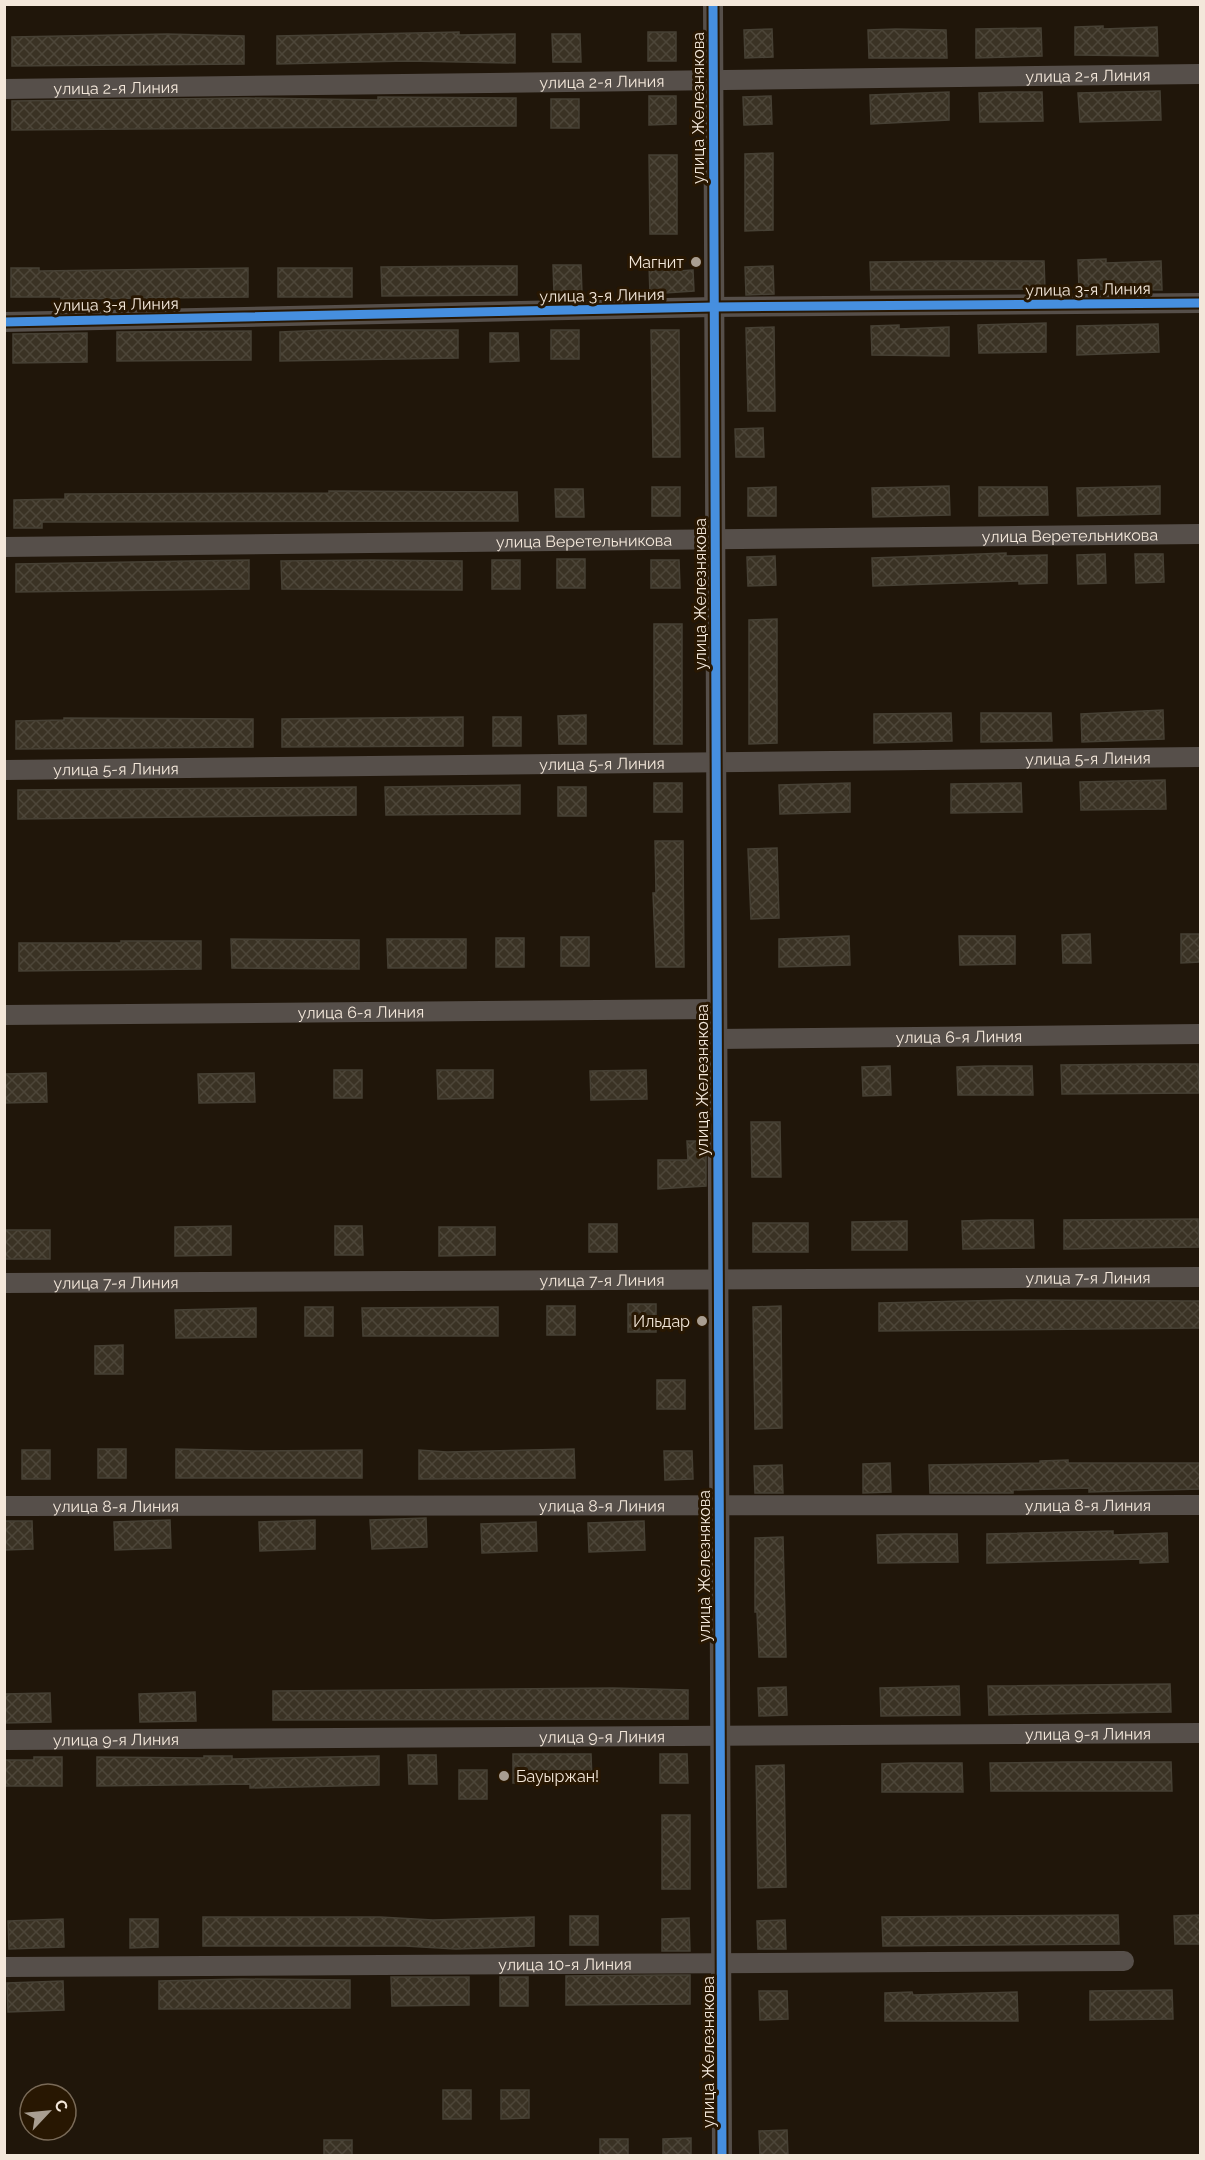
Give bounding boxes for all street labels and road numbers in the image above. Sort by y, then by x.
street label: улица Железнякова [689,32,708,184]
street label: улица 2-я Линия [1025,66,1151,86]
street label: улица 2-я Линия [539,72,665,92]
street label: улица 2-я Линия [53,78,179,98]
street label: улица 3-я Линия [1025,279,1151,300]
street label: улица 3-я Линия [539,285,665,306]
street label: улица 3-я Линия [53,294,179,315]
street label: улица Железнякова [691,518,710,670]
street label: улица Веретельникова [982,525,1158,546]
street label: улица Веретельникова [496,531,672,552]
street label: улица 5-я Линия [1025,749,1151,769]
street label: улица 5-я Линия [539,754,665,774]
street label: улица 5-я Линия [53,759,179,779]
street label: улица 6-я Линия [298,1002,424,1023]
street label: улица Железнякова [693,1004,712,1156]
street label: улица 6-я Линия [896,1027,1022,1047]
street label: улица 7-я Линия [1025,1268,1151,1288]
street label: улица 7-я Линия [539,1271,665,1290]
street label: улица 7-я Линия [53,1273,179,1293]
street label: улица Железнякова [695,1490,714,1642]
street label: улица 8-я Линия [539,1496,665,1516]
street label: улица 8-я Линия [1025,1496,1151,1515]
street label: улица 8-я Линия [53,1497,179,1516]
street label: улица 9-я Линия [1025,1724,1151,1744]
street label: улица 9-я Линия [539,1727,665,1747]
street label: улица 9-я Линия [53,1730,179,1750]
street label: улица 10-я Линия [498,1955,632,1974]
street label: улица Железнякова [699,1976,718,2128]

